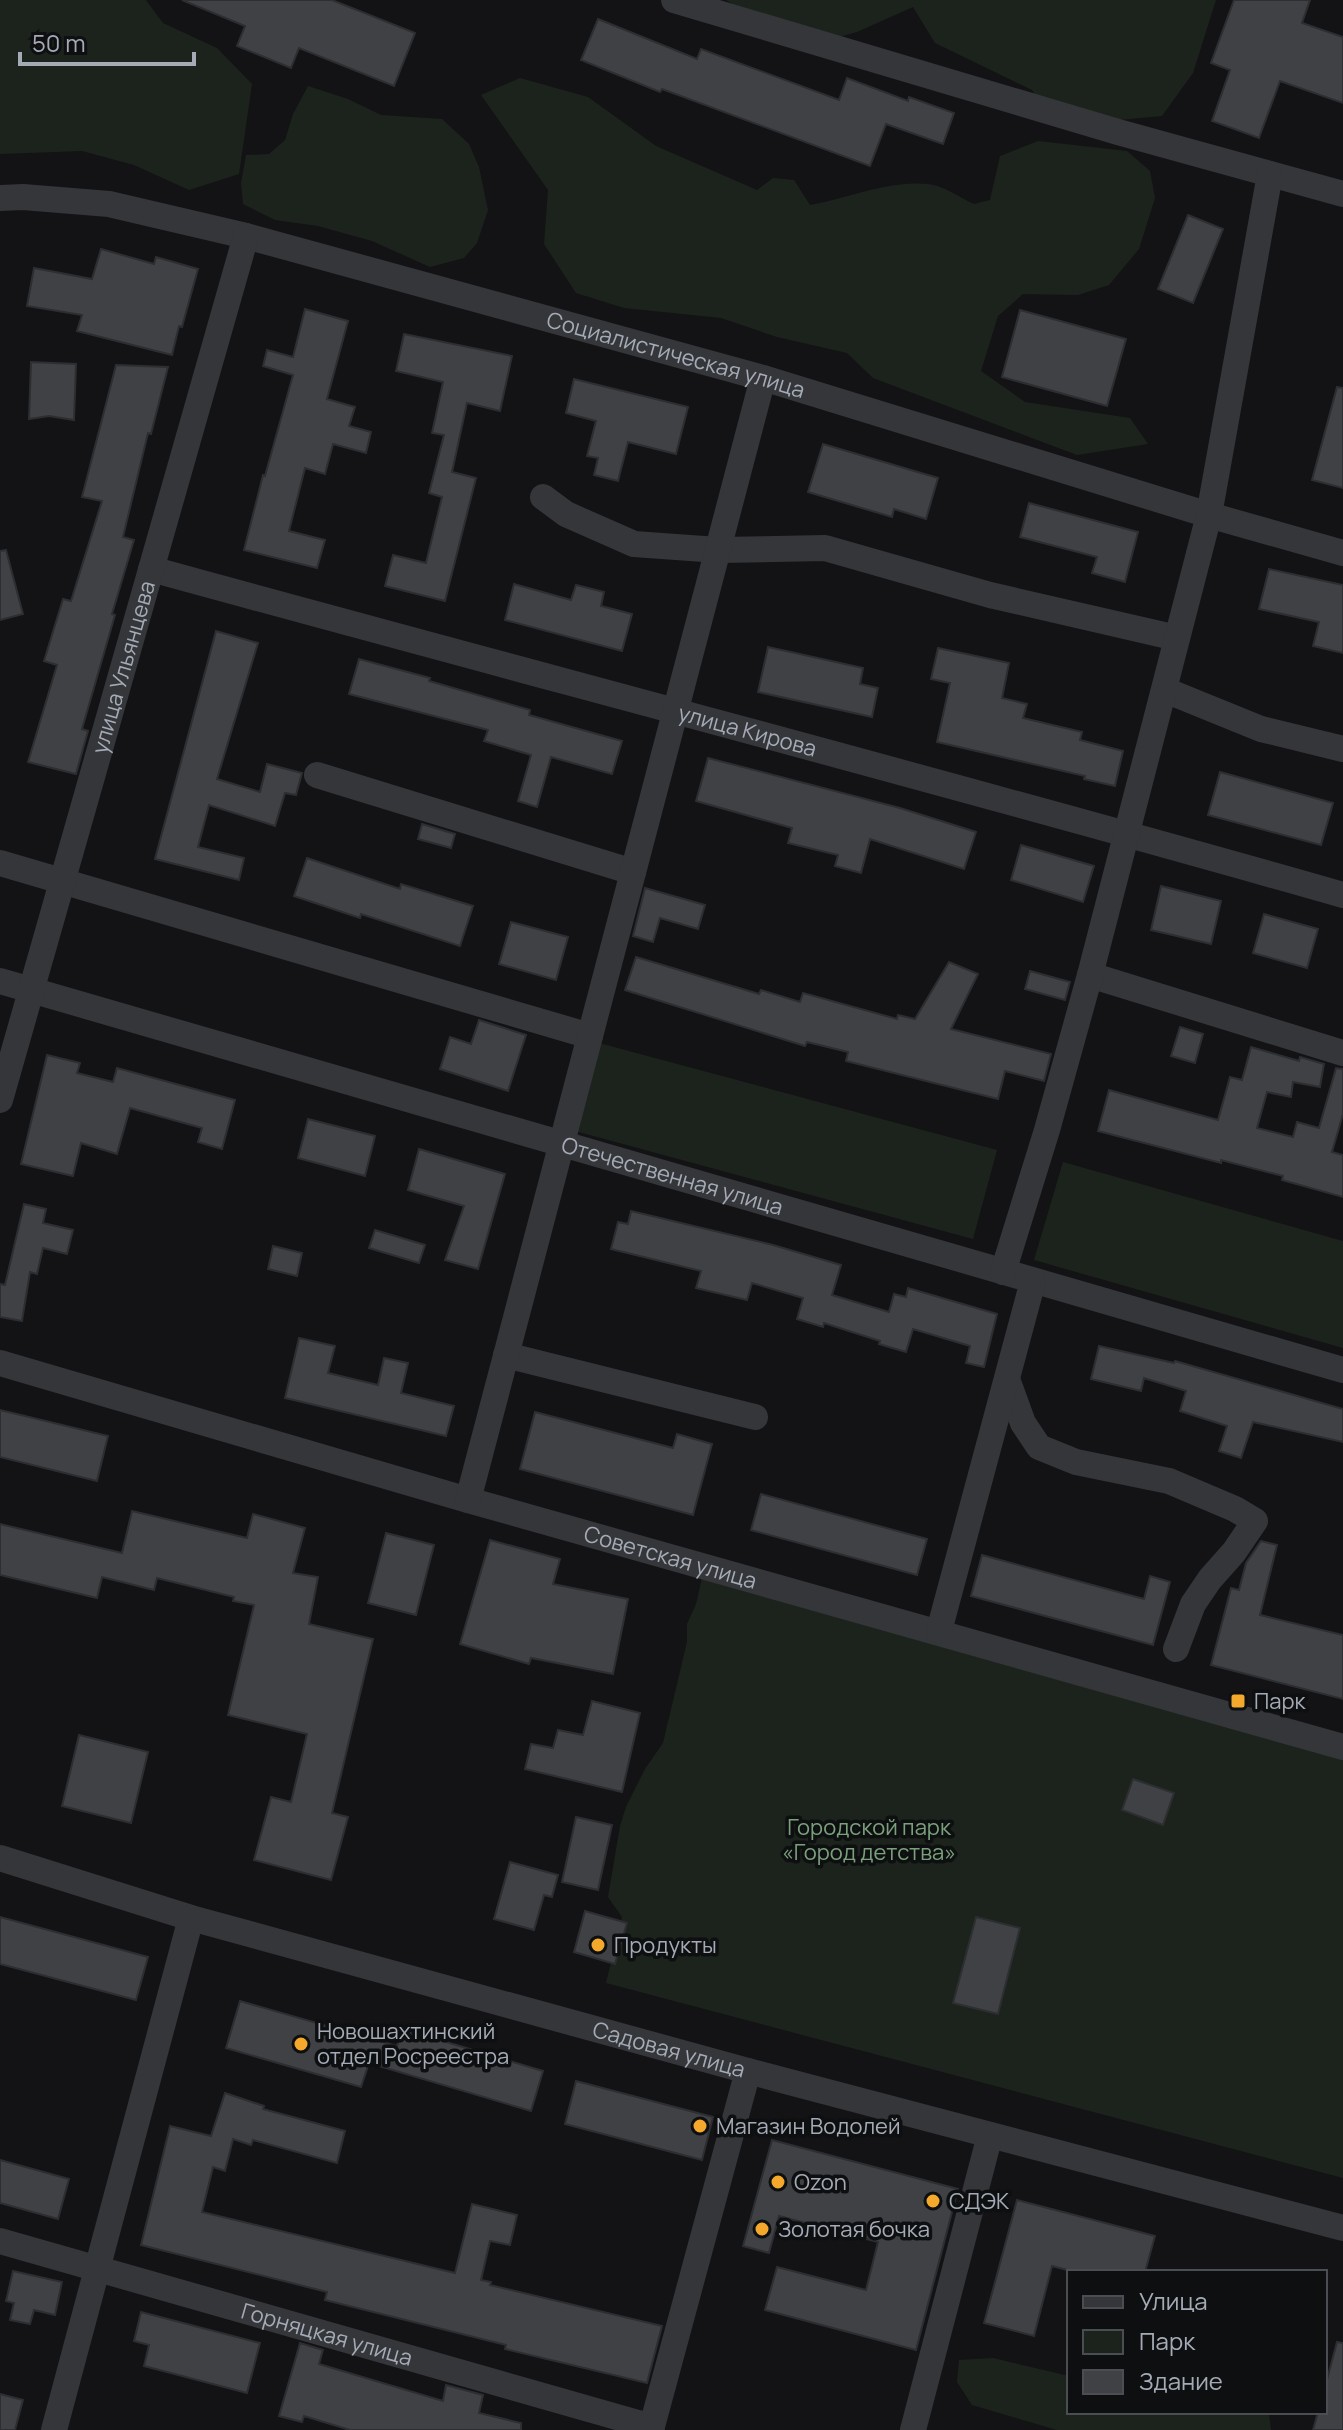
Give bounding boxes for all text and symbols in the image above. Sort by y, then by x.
scale bar [20,16,194,66]
text: 50 m [32,26,86,59]
street label: Социалистическая улица [543,304,809,405]
street label: улица Ульянцева [84,577,162,757]
street label: улица Кирова [675,698,820,764]
street label: Отечественная улица [558,1129,787,1222]
street label: Советская улица [581,1518,760,1596]
place label: Парк [1254,1686,1306,1716]
marker: Парк [1229,1692,1247,1710]
park label: Городской парк «Город детства» [782,1812,956,1867]
place label: Продукты [614,1930,717,1960]
marker: Продукты [589,1936,607,1954]
street label: Садовая улица [589,2014,749,2085]
place label: Новошахтинский отдел Росреестра [317,2016,509,2071]
marker: Новошахтинский отдел Росреестра [292,2035,310,2053]
place label: Магазин Водолей [716,2111,901,2141]
marker: Магазин Водолей [691,2117,709,2135]
place label: Ozon [794,2167,847,2197]
marker: Ozon [769,2173,787,2191]
place label: СДЭК [949,2186,1010,2216]
marker: СДЭК [924,2192,942,2210]
place label: Золотая бочка [778,2214,930,2244]
marker: Золотая бочка [753,2220,771,2238]
legend [1067,2270,1327,2414]
text: Улица [1139,2284,1208,2317]
street label: Горняцкая улица [238,2296,416,2373]
text: Парк [1139,2324,1196,2357]
text: Здание [1139,2364,1223,2397]

